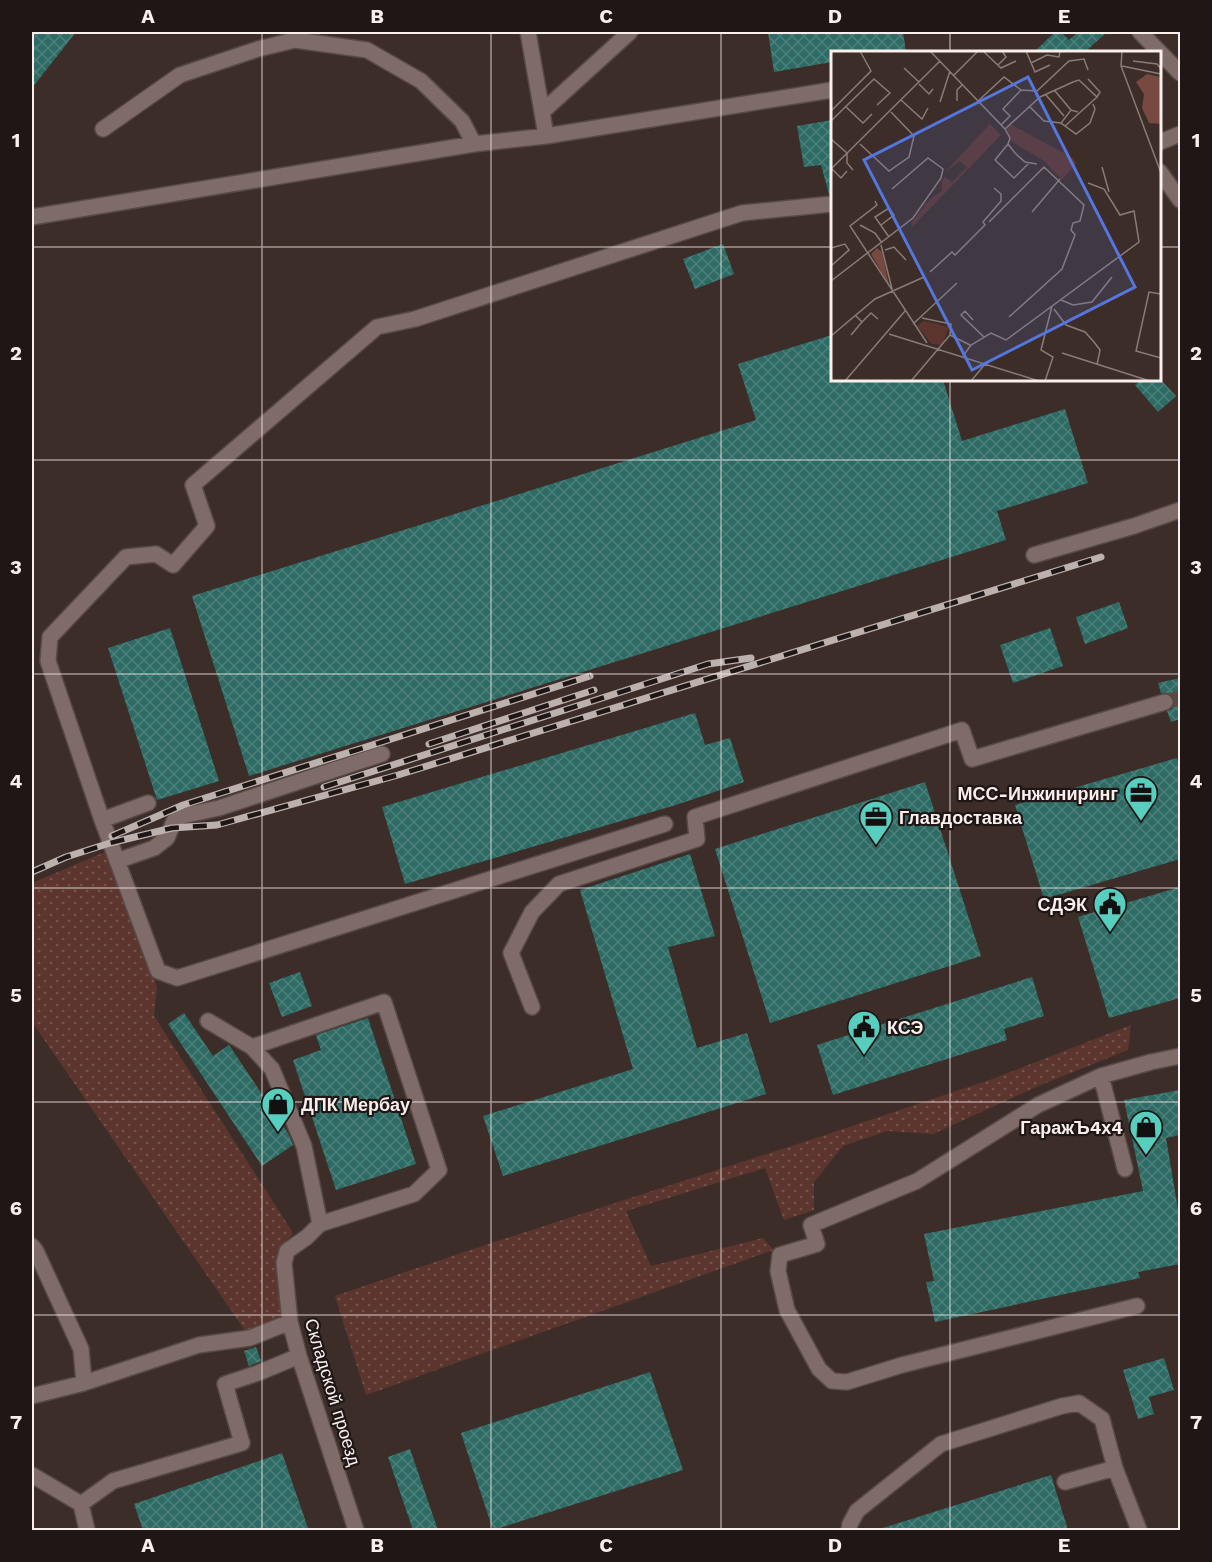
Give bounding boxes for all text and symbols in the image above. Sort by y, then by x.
text: A [141,4,155,28]
text: B [370,4,384,28]
text: C [599,4,613,28]
text: D [828,4,842,28]
text: E [1058,4,1070,28]
inset map [831,51,1161,381]
text: 1 [12,128,20,152]
text: 1 [1192,128,1200,152]
text: 2 [10,341,22,365]
text: 2 [1190,341,1202,365]
text: 3 [10,555,22,579]
text: 3 [1190,555,1202,579]
text: 4 [10,769,23,793]
text: 4 [1190,769,1203,793]
office icon: МСС-Инжиниринг [1123,775,1159,822]
place label: МСС-Инжиниринг [957,783,1118,804]
office icon: Главдоставка [858,799,894,846]
place label: Главдоставка [899,807,1023,828]
public building icon: СДЭК [1092,886,1128,933]
place label: СДЭК [1038,894,1088,915]
text: 5 [10,983,22,1007]
text: 5 [1190,983,1202,1007]
public building icon: КСЭ [846,1009,882,1056]
place label: КСЭ [887,1017,924,1038]
shop icon: ДПК Мербау [260,1086,296,1133]
place label: ДПК Мербау [301,1094,410,1115]
shop icon: ГаражЪ4х4 [1128,1109,1164,1156]
place label: ГаражЪ4х4 [1020,1117,1123,1138]
text: 6 [10,1196,22,1220]
text: 6 [1190,1196,1202,1220]
street label: Складской проезд [301,1316,366,1469]
text: 7 [10,1410,22,1434]
text: 7 [1190,1410,1202,1434]
text: A [141,1533,155,1557]
text: B [370,1533,384,1557]
text: C [599,1533,613,1557]
text: D [828,1533,842,1557]
text: E [1058,1533,1070,1557]

